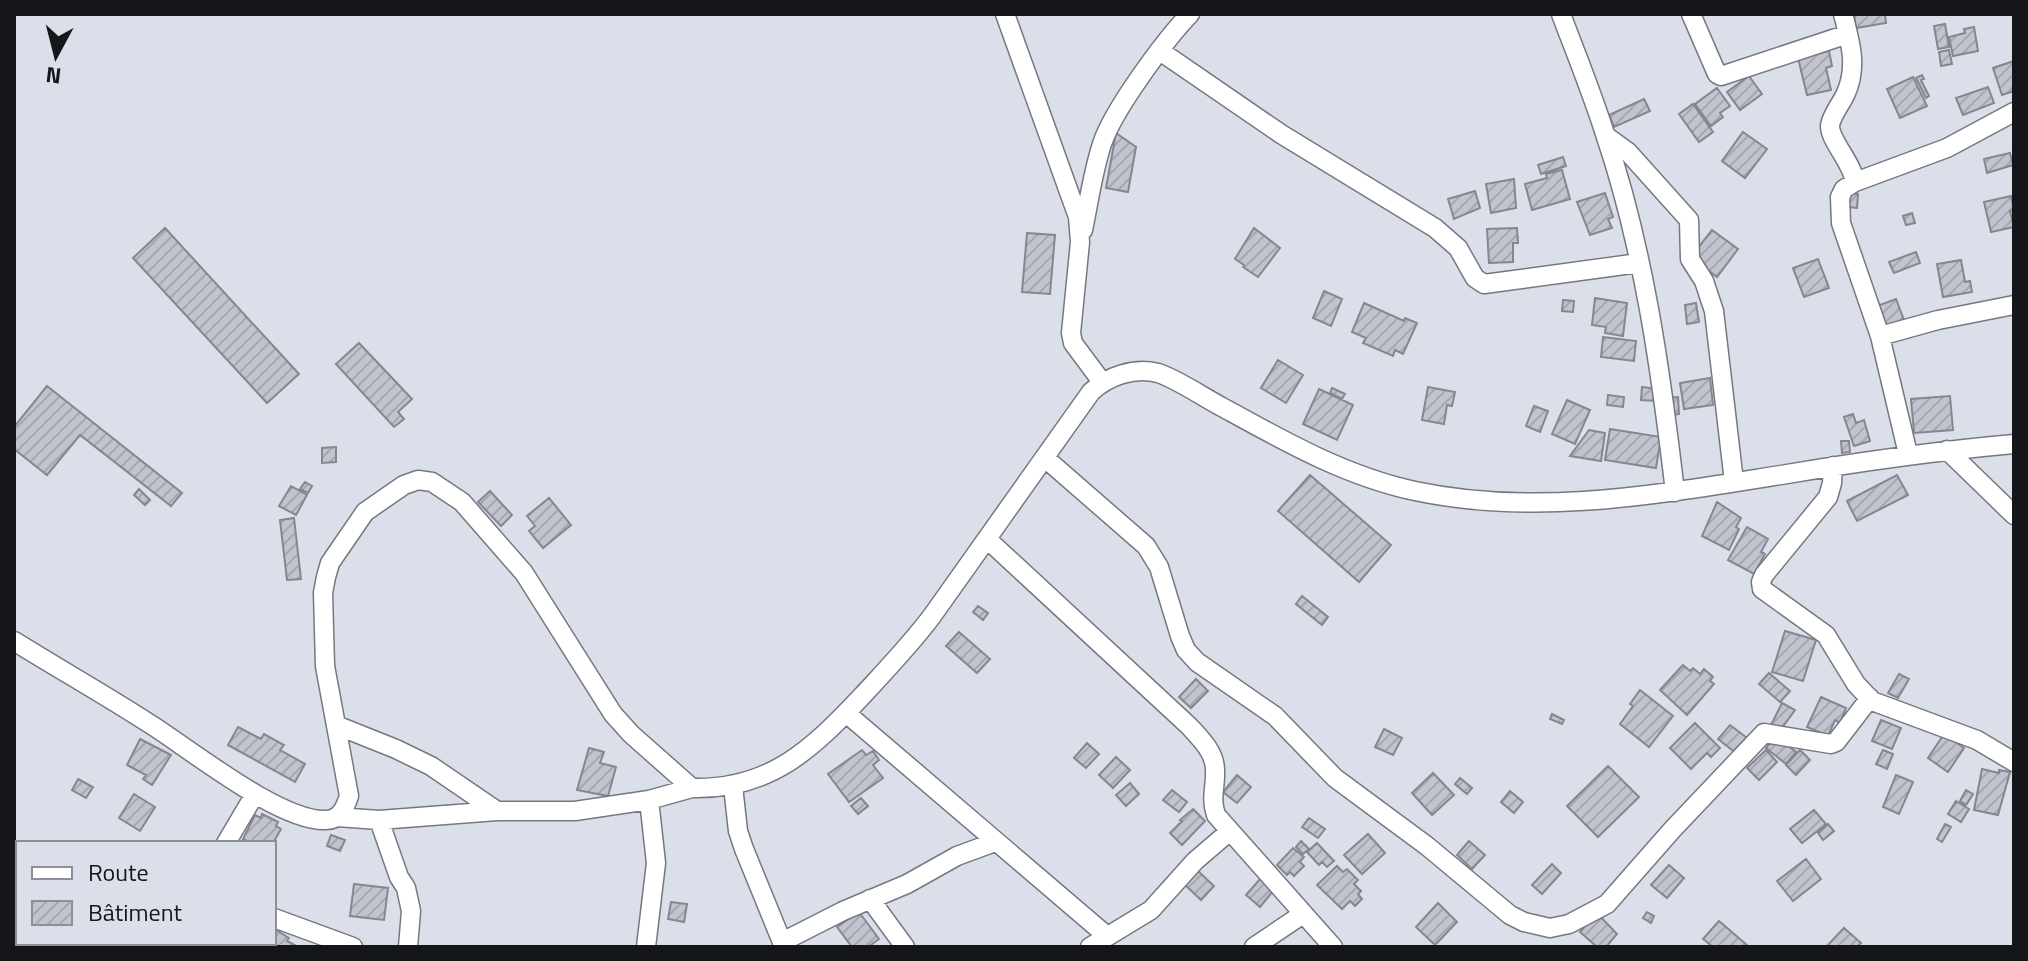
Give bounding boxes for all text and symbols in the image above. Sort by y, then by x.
north arrow [16,16,96,96]
text: N [44,58,63,94]
legend [16,841,276,945]
text: Route [88,854,149,890]
text: Bâtiment [88,894,182,930]

